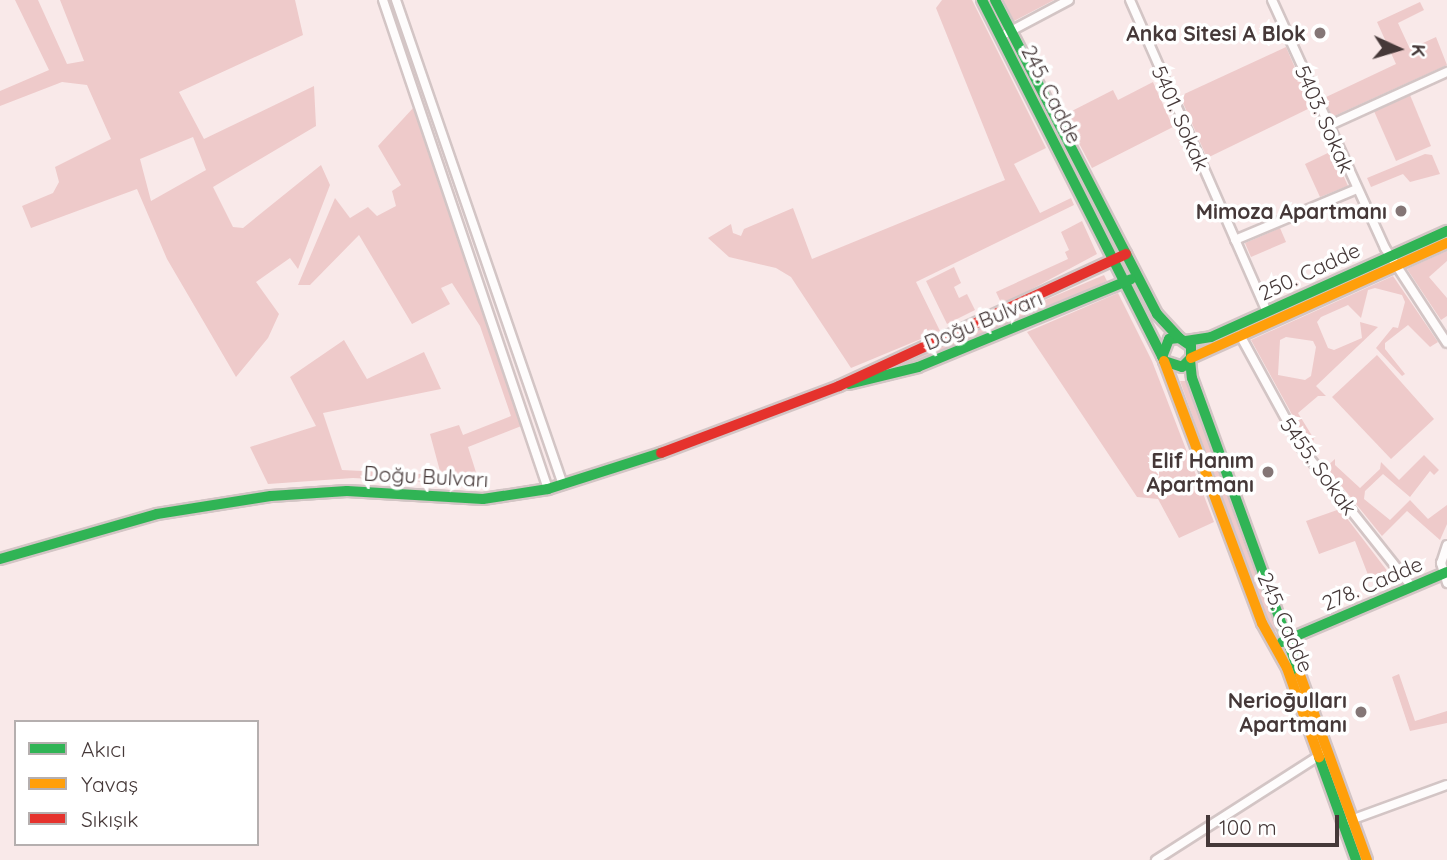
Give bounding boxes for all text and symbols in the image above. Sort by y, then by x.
north arrow [1363,14,1433,84]
place label: Anka Sitesi A Blok [1126,20,1306,46]
marker: Anka Sitesi A Blok [1312,25,1328,41]
street label: 245. Cadde [1017,41,1087,147]
text: K [1407,43,1431,58]
street label: 5403. Sokak [1290,61,1360,177]
street label: 5401. Sokak [1147,62,1215,174]
place label: Mimoza Apartmanı [1196,198,1387,224]
marker: Mimoza Apartmanı [1393,203,1409,219]
street label: 250. Cadde [1254,237,1364,305]
street label: Doğu Bulvarı [920,285,1046,355]
street label: 5455. Sokak [1275,412,1363,520]
place label: Elif Hanım Apartmanı [1146,447,1254,497]
street label: Doğu Bulvarı [363,460,489,492]
marker: Elif Hanım Apartmanı [1260,464,1276,480]
street label: 278. Cadde [1318,551,1426,615]
street label: 245. Cadde [1253,568,1319,676]
place label: Nerioğulları Apartmanı [1228,687,1347,737]
marker: Nerioğulları Apartmanı [1353,704,1369,720]
legend [14,720,259,846]
text: Akıcı [81,736,126,762]
text: Yavaş [81,771,138,797]
scale bar [1209,800,1342,844]
text: Sıkışık [81,806,139,832]
text: 100 m [1219,814,1277,840]

